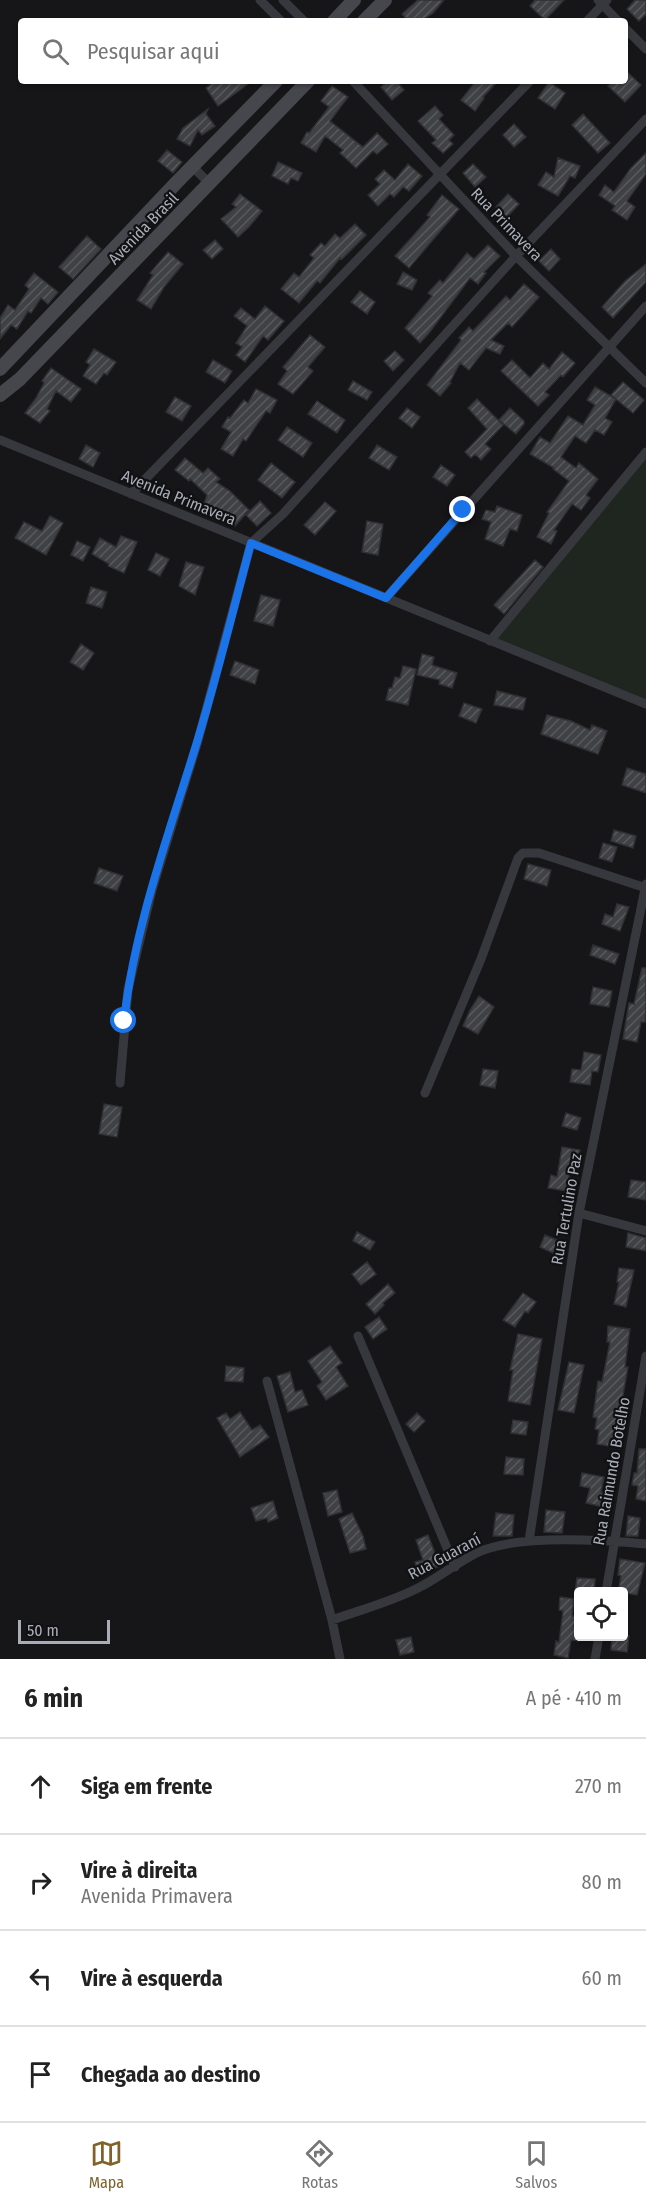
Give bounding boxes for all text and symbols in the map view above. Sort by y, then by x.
search box [18,18,628,84]
icon: search [39,35,72,68]
text: Pesquisar aqui [87,38,219,65]
street label: Rua Primavera [467,184,546,265]
street label: Avenida Brasil [104,188,182,268]
street label: Avenida Primavera [119,466,239,529]
route end [449,496,475,522]
route start [110,1007,136,1033]
street label: Rua Tertulino Paz [547,1152,586,1266]
street label: Rua Raimundo Botelho [589,1396,634,1547]
street label: Rua Guaraní [405,1529,484,1583]
map controls [574,1587,628,1641]
button: locate [574,1587,628,1641]
scale bar [18,1617,110,1644]
text: 50 m [27,1621,59,1640]
text: 6 min [24,1683,83,1714]
text: A pé · 410 m [526,1686,622,1710]
icon: ahead [24,1770,57,1803]
text: Siga em frente [81,1773,212,1800]
text: 270 m [575,1774,622,1798]
text: Vire à direita [81,1857,197,1884]
icon: right [24,1866,57,1899]
text: 80 m [582,1870,622,1894]
text: Avenida Primavera [81,1884,233,1908]
icon: left [24,1962,57,1995]
text: Vire à esquerda [81,1965,223,1992]
text: 60 m [582,1966,622,1990]
icon: arrive [24,2058,57,2091]
text: Chegada ao destino [81,2061,261,2088]
tab: Mapa [89,2137,124,2192]
tab: Rotas [301,2137,338,2192]
tab: Salvos [515,2137,557,2192]

